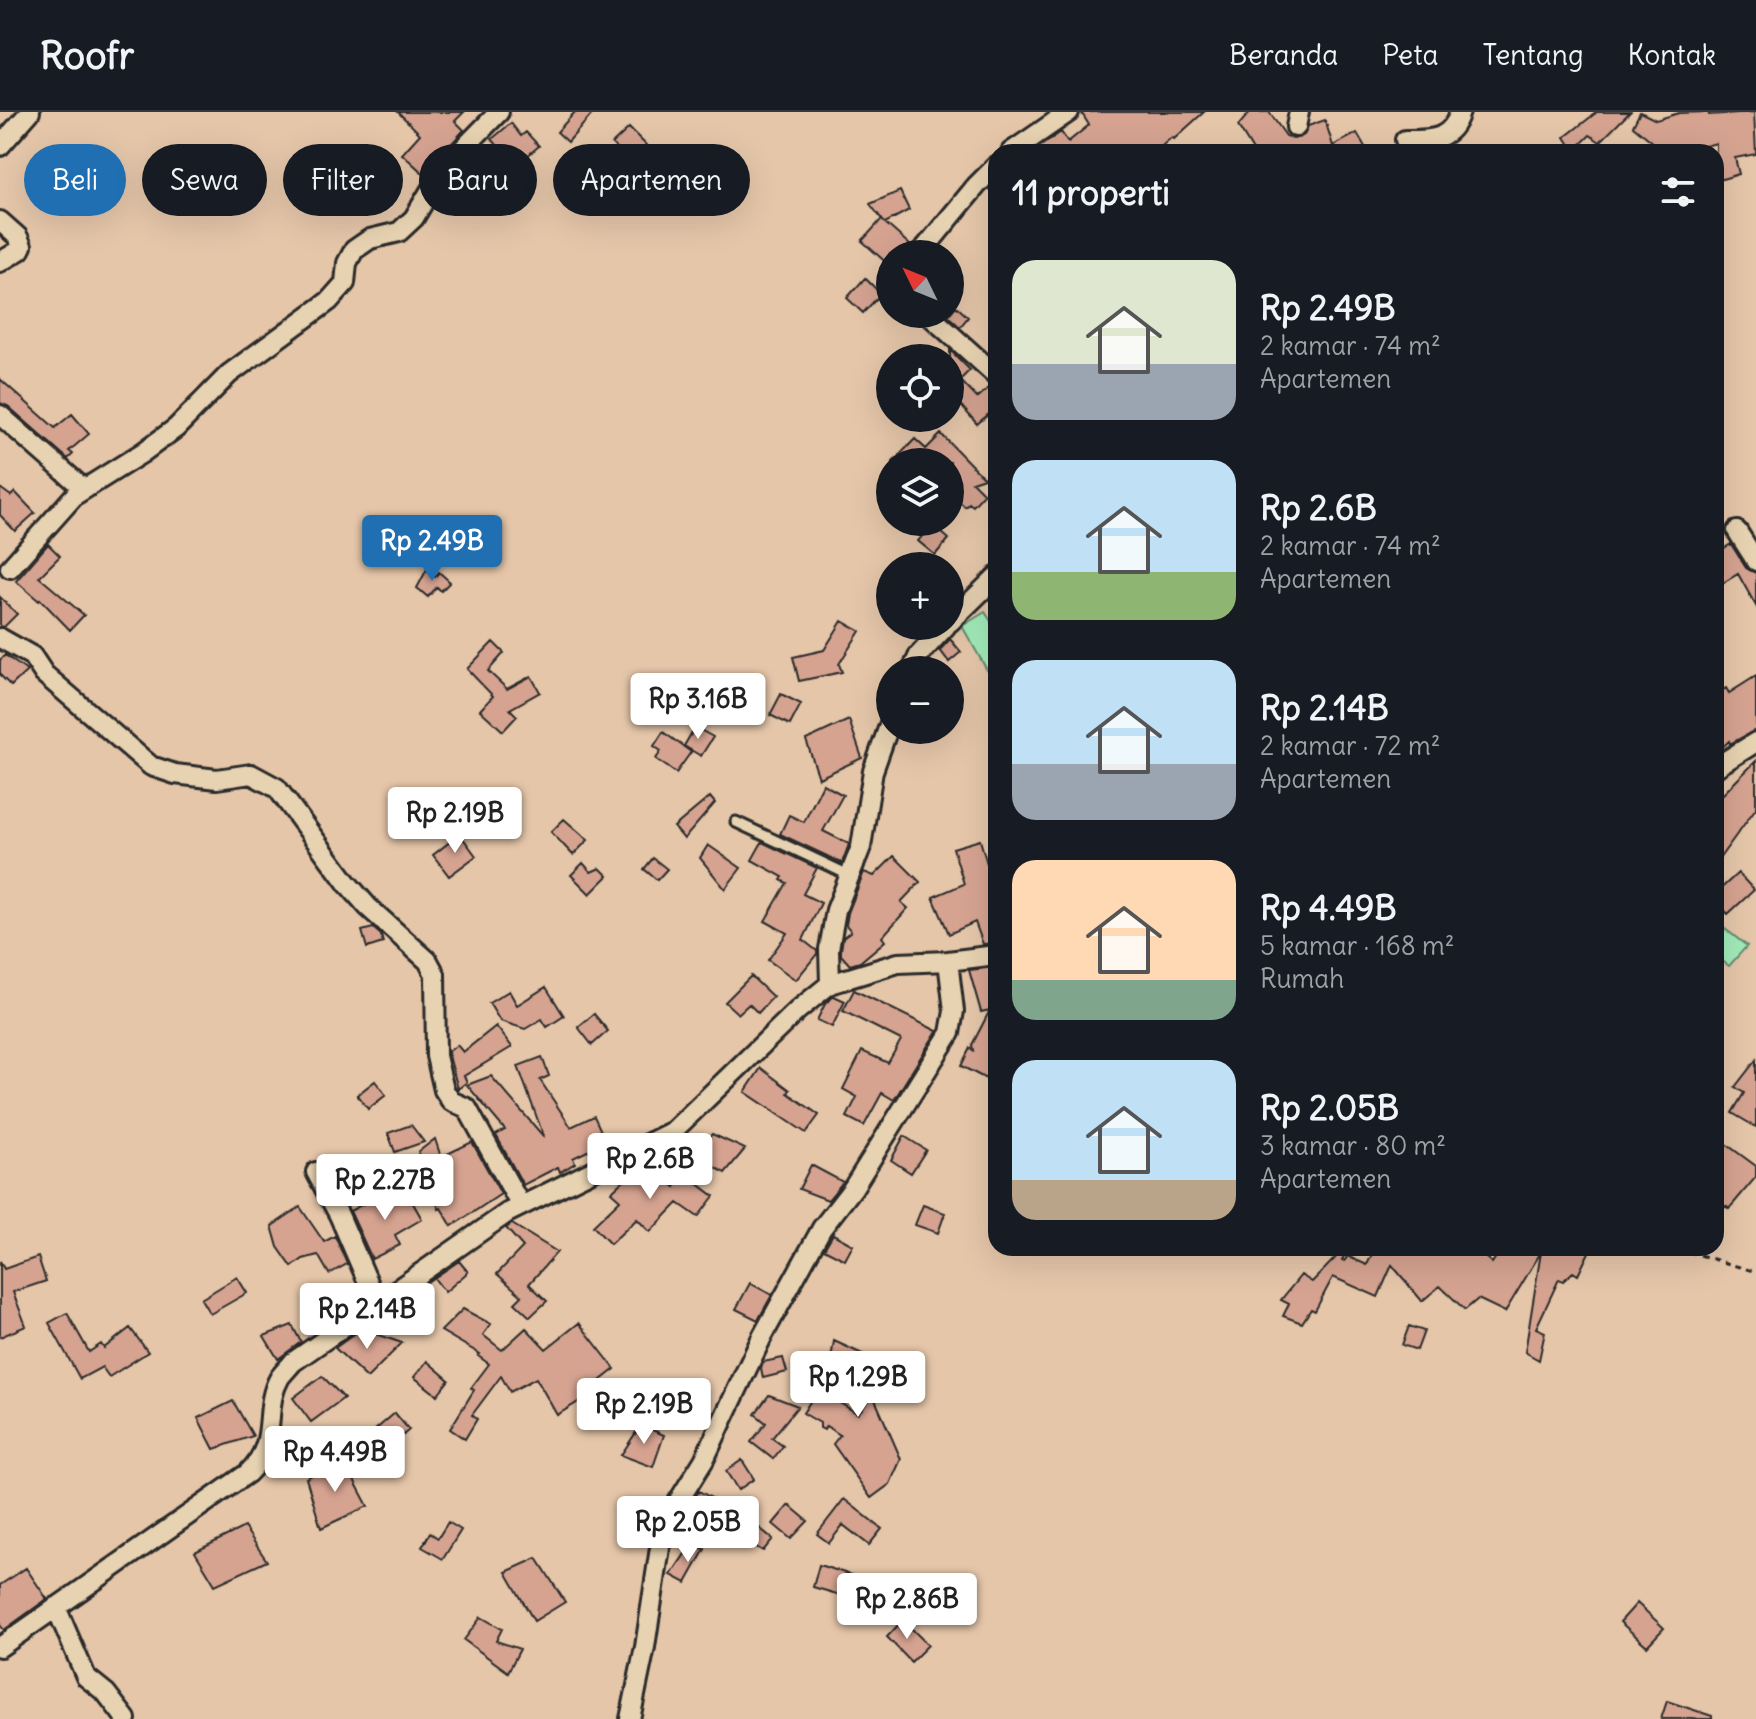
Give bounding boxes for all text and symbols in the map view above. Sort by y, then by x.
text: Roofr [40,32,134,79]
text: Beranda [1229,37,1338,73]
text: Peta [1382,37,1439,73]
text: Tentang [1483,37,1584,73]
text: Kontak [1628,37,1716,73]
chip: Beli [24,144,126,216]
chip: Sewa [142,144,267,216]
chip: Filter [283,144,403,216]
chip: Baru [419,144,537,216]
chip: Apartemen [553,144,750,216]
icon: filters [1656,170,1700,214]
text: 11 properti [1012,171,1170,214]
north arrow [876,240,964,328]
map controls [876,240,964,744]
text: Rp 2.49B [1260,286,1396,329]
icon: home [1076,292,1172,388]
text: 2 kamar · 74 m² [1260,329,1441,362]
button: locate [876,344,964,432]
text: Apartemen [1260,362,1391,395]
button: layers [876,448,964,536]
text: Rp 2.6B [1260,486,1377,529]
icon: home [1076,492,1172,588]
pin: Rp 2.49B [349,515,515,583]
text: Rp 2.49B [380,524,484,557]
text: 2 kamar · 74 m² [1260,529,1441,562]
button: + [876,552,964,640]
text: Apartemen [1260,562,1391,595]
button: − [876,656,964,744]
pin: Rp 3.16B [615,673,781,741]
text: Rp 3.16B [648,682,748,715]
text: Rp 2.14B [1260,686,1389,729]
icon: home [1076,692,1172,788]
text: 2 kamar · 72 m² [1260,729,1440,762]
text: Apartemen [1260,762,1391,795]
pin: Rp 2.19B [372,787,538,855]
text: Rp 2.19B [406,796,504,829]
text: Rp 4.49B [1260,886,1397,929]
icon: home [1076,892,1172,988]
text: 5 kamar · 168 m² [1260,929,1454,962]
text: Rumah [1260,962,1344,995]
text: Rp 2.05B [1260,1086,1399,1129]
icon: home [1076,1092,1172,1188]
text: 3 kamar · 80 m² [1260,1129,1446,1162]
pin: Rp 2.6B [576,1133,724,1201]
text: Rp 2.6B [605,1142,695,1175]
pin: Rp 2.27B [302,1154,468,1222]
text: Apartemen [1260,1162,1391,1195]
text: Rp 2.27B [334,1163,436,1196]
pin: Rp 2.14B [284,1283,450,1351]
text: Rp 2.14B [318,1292,416,1325]
pin: Rp 1.29B [775,1351,941,1419]
text: Rp 1.29B [808,1360,908,1393]
pin: Rp 2.19B [561,1378,727,1446]
text: Rp 2.19B [595,1387,693,1420]
pin: Rp 4.49B [252,1426,418,1494]
text: Rp 4.49B [283,1435,387,1468]
pin: Rp 2.05B [605,1496,771,1564]
text: Rp 2.05B [635,1505,741,1538]
pin: Rp 2.86B [824,1573,990,1641]
text: Rp 2.86B [855,1582,959,1615]

